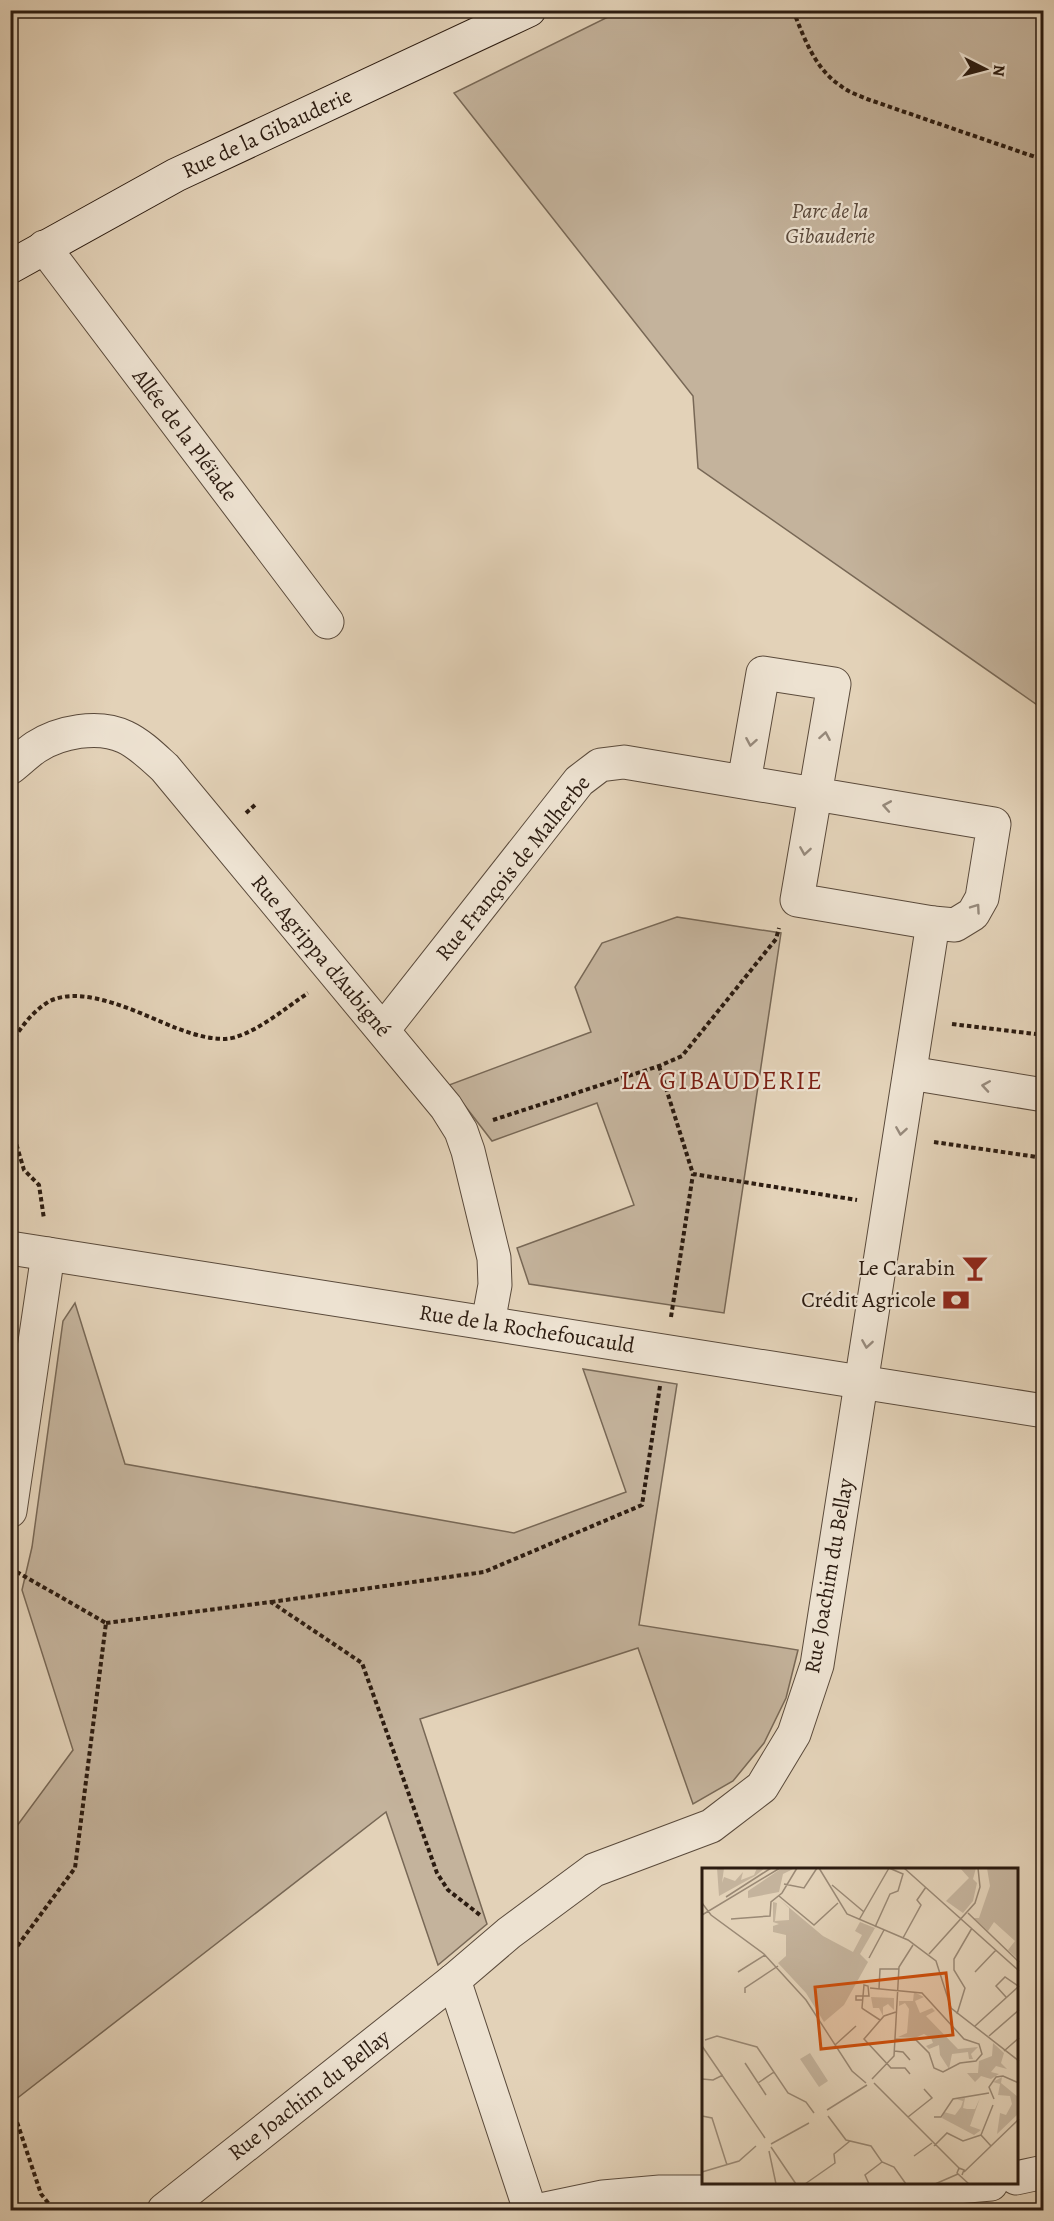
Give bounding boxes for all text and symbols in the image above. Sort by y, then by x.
north arrow [955,39,1015,99]
text: N [987,64,1010,78]
street label: Rue de la Gibauderie [177,80,357,186]
park label: Parc de la Gibauderie [785,196,875,251]
street label: Allée de la Pléïade [125,362,245,507]
one-way arrow [818,731,831,741]
one-way arrow [745,737,758,747]
street label: Rue François de Malherbe [429,769,597,967]
one-way arrow [883,800,893,813]
one-way arrow [800,847,812,856]
street label: Rue Agrippa d'Aubigné [244,868,398,1044]
one-way arrow [969,903,980,914]
district label: LA GIBAUDERIE [621,1063,823,1098]
one-way arrow [981,1080,990,1092]
one-way arrow [895,1125,908,1135]
place label: Le Carabin [858,1253,955,1283]
bar icon: Le Carabin [960,1253,990,1283]
place label: Crédit Agricole [801,1285,936,1315]
bank icon: Crédit Agricole [941,1285,971,1315]
street label: Rue de la Rochefoucauld [417,1297,637,1361]
one-way arrow [861,1339,874,1349]
street label: Rue Joachim du Bellay [797,1476,861,1676]
inset map [702,1868,1018,2185]
street label: Rue Joachim du Bellay [222,2022,396,2168]

